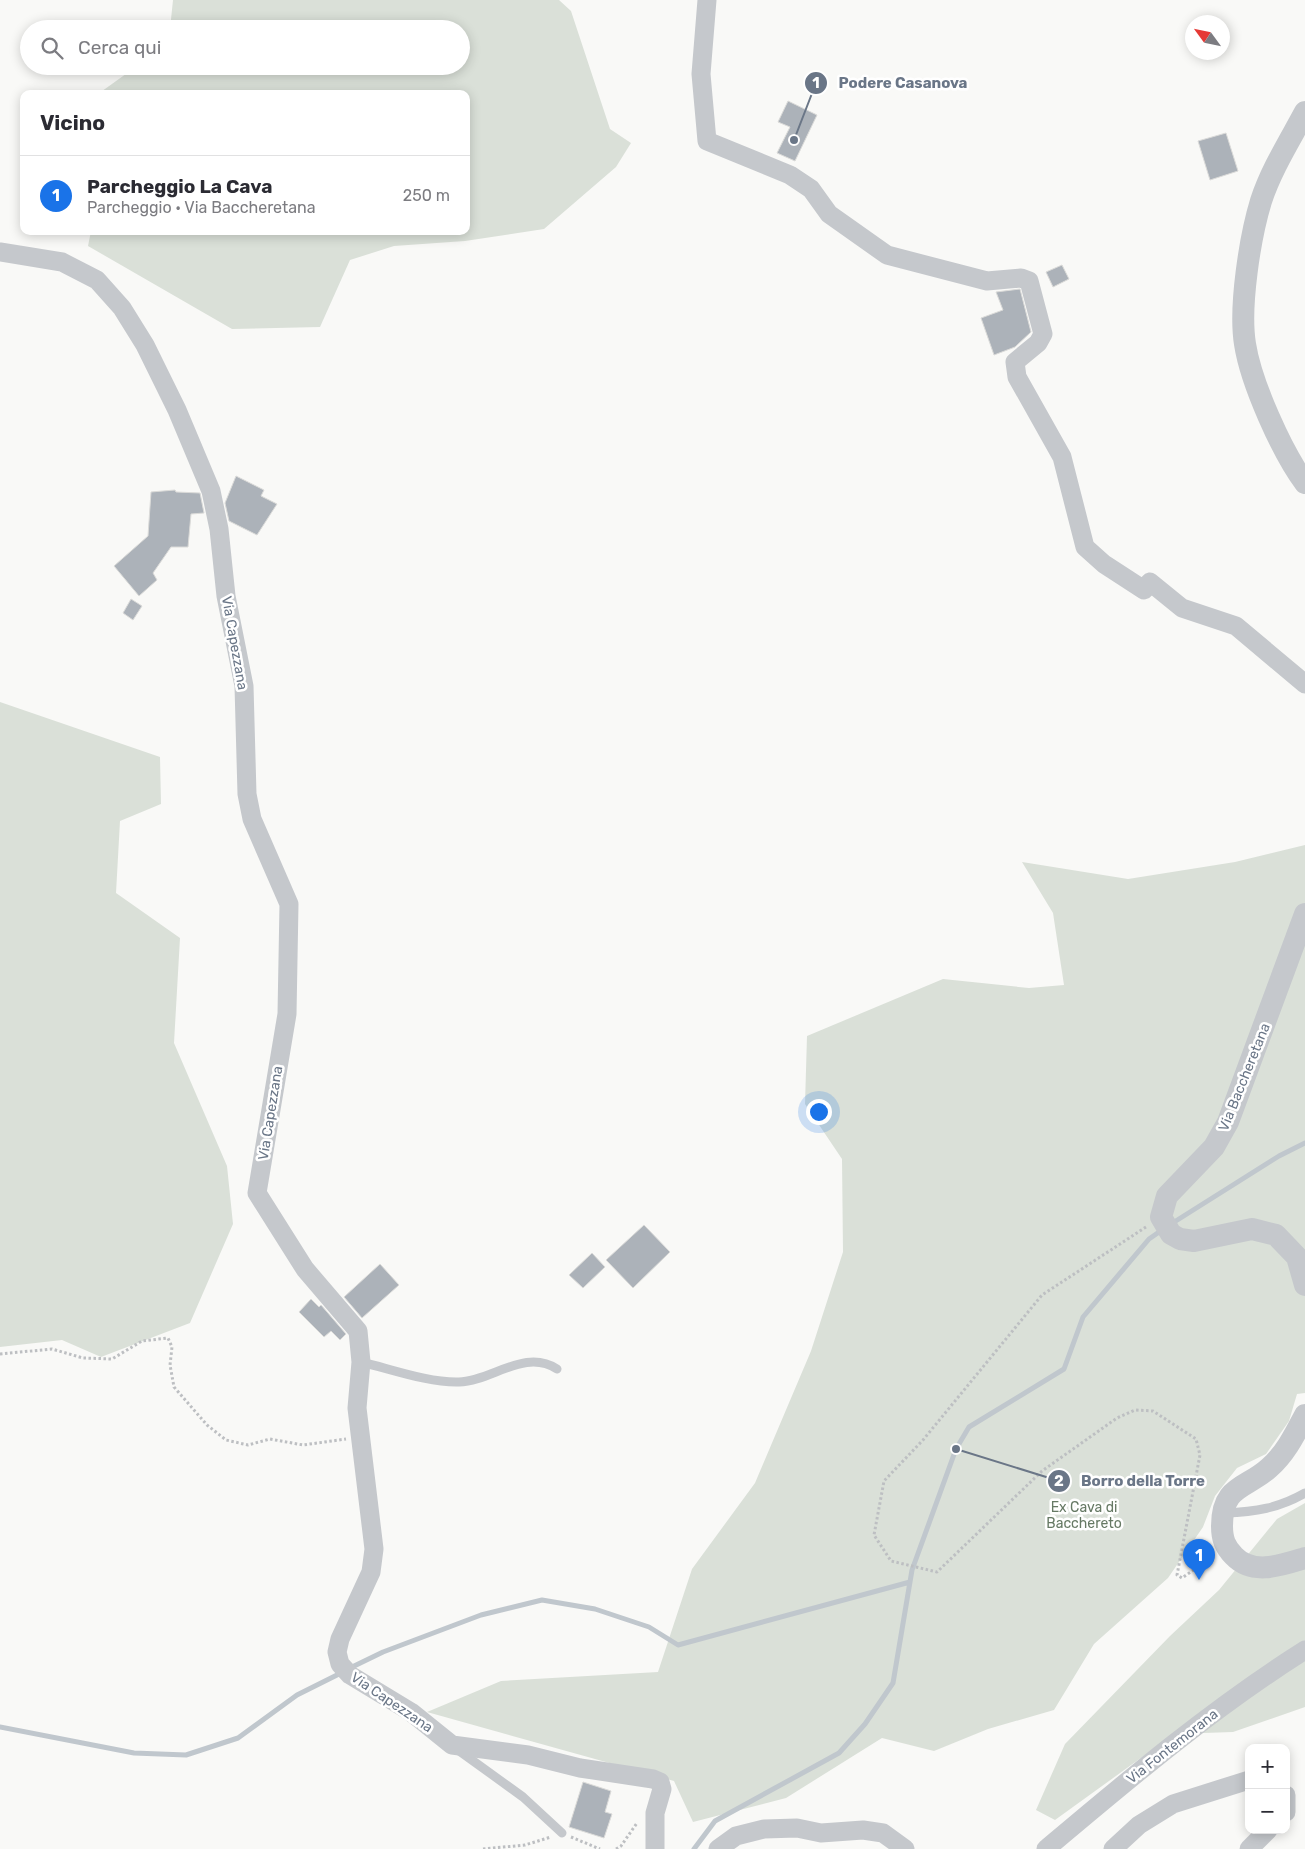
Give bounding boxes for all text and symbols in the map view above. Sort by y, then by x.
north arrow [1185,15,1230,60]
search box [20,20,470,75]
icon: search [38,34,66,62]
text: Cerca qui [78,36,161,59]
callout: Podere Casanova [803,68,977,98]
text: 1 [812,74,820,92]
text: Podere Casanova [839,74,968,92]
text: Vicino [40,110,105,135]
text: Parcheggio La Cava [87,175,272,198]
text: 1 [52,186,60,205]
text: 250 m [403,186,450,205]
text: Parcheggio · Via Baccheretana [87,198,316,217]
street label: Via Capezzana [218,595,251,691]
street label: Via Baccheretana [1215,1021,1274,1134]
street label: Via Capezzana [255,1065,286,1161]
your location [806,1099,832,1125]
callout: Borro della Torre [1046,1466,1216,1496]
text: 2 [1054,1472,1064,1490]
text: Borro della Torre [1081,1472,1205,1490]
park label: Ex Cava di Bacchereto [1046,1499,1122,1532]
pin: 1 [1183,1539,1215,1580]
street label: Via Capezzana [348,1669,436,1736]
street label: Via Fontemorana [1123,1706,1221,1787]
map controls [1245,1744,1290,1834]
button: + [1245,1744,1290,1789]
button: − [1245,1789,1290,1834]

